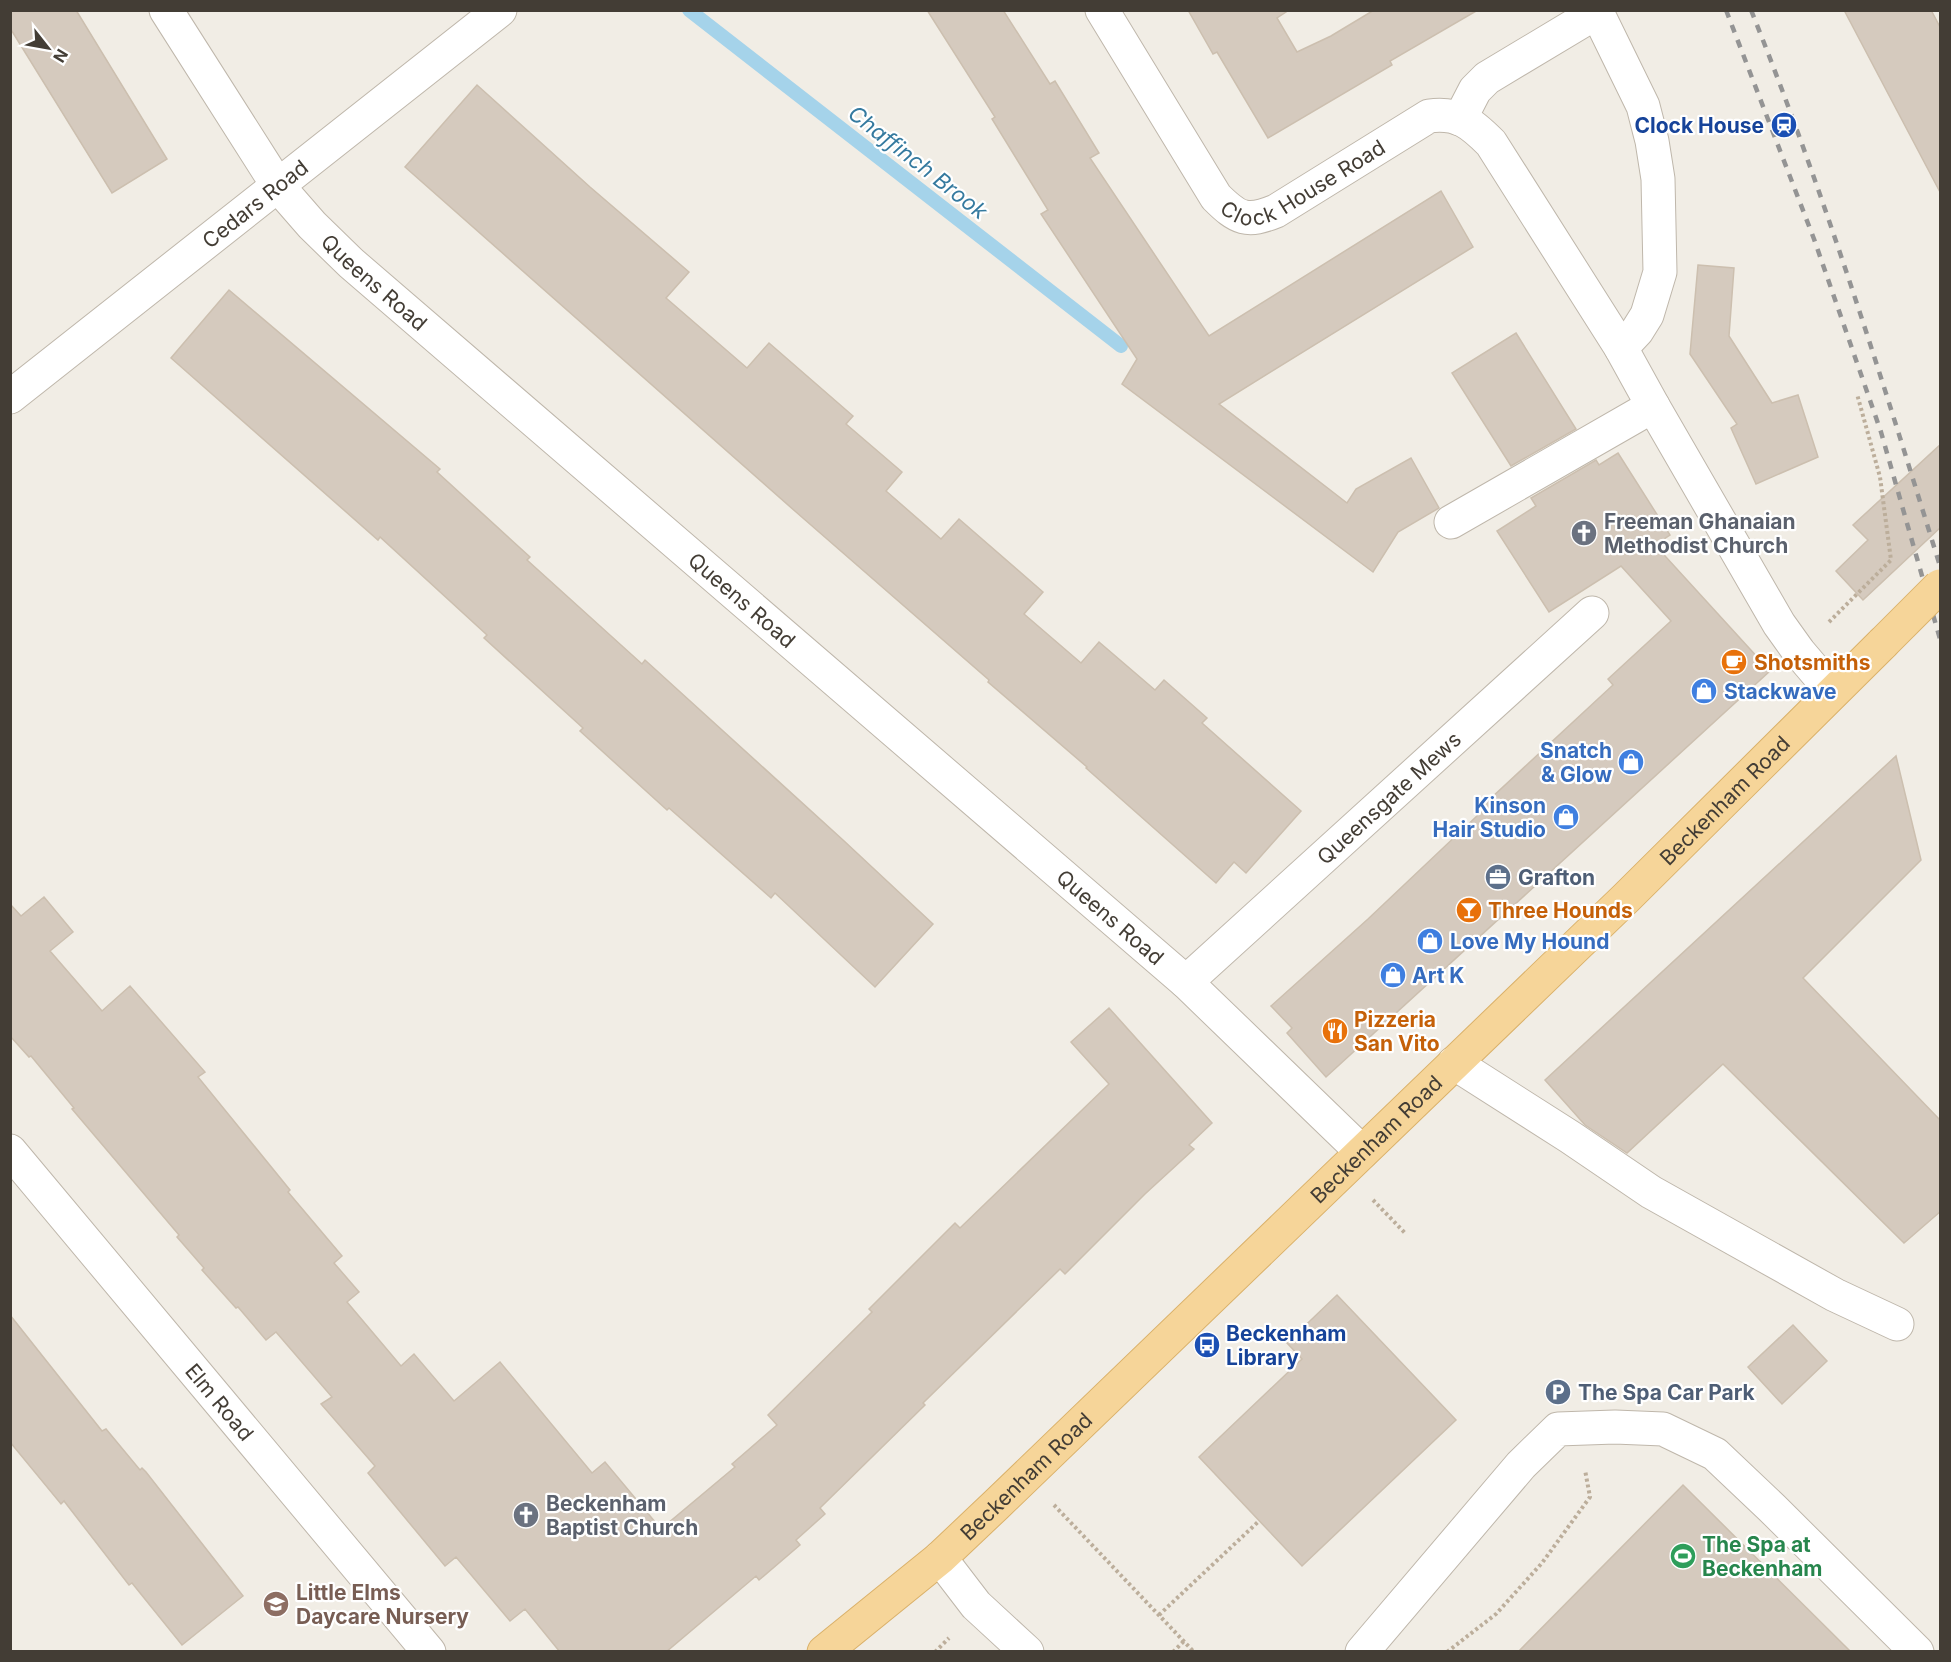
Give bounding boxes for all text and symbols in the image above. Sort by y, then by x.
north arrow [18,18,78,78]
text: N [49,45,73,66]
water label: Chaffinch Brook [843,100,993,225]
station icon: Clock House [1769,110,1799,140]
place label: Clock House [1634,113,1764,138]
street label: Clock House Road [1216,134,1389,231]
street label: Cedars Road [197,154,313,253]
street label: Queens Road [316,229,432,336]
place label: Freeman Ghanaian Methodist Church [1604,509,1796,558]
church icon: Freeman Ghanaian Methodist Church [1569,518,1599,548]
street label: Queens Road [684,547,801,653]
cafe icon: Shotsmiths [1719,647,1749,677]
place label: Shotsmiths [1754,650,1870,675]
shop icon: Stackwave [1689,676,1719,706]
place label: Stackwave [1724,679,1837,704]
street label: Queensgate Mews [1312,726,1466,869]
street label: Beckenham Road [1654,730,1795,870]
place label: Snatch & Glow [1540,738,1612,787]
shop icon: Snatch & Glow [1616,747,1646,777]
place label: Kinson Hair Studio [1433,793,1546,842]
shop icon: Kinson Hair Studio [1551,802,1581,832]
office icon: Grafton [1483,862,1513,892]
street label: Queens Road [1052,864,1169,970]
place label: Grafton [1518,865,1595,890]
bar icon: Three Hounds [1454,895,1484,925]
place label: Three Hounds [1488,898,1633,923]
shop icon: Love My Hound [1415,926,1445,956]
place label: Love My Hound [1450,929,1609,954]
shop icon: Art K [1378,960,1408,990]
place label: Art K [1412,963,1464,988]
place label: Pizzeria San Vito [1354,1007,1440,1056]
restaurant icon: Pizzeria San Vito [1320,1016,1350,1046]
street label: Beckenham Road [1305,1070,1447,1208]
place label: Beckenham Library [1226,1321,1346,1370]
bus stop icon: Beckenham Library [1192,1330,1222,1360]
street label: Elm Road [180,1358,259,1445]
parking icon: The Spa Car Park [1543,1377,1573,1407]
place label: The Spa Car Park [1578,1380,1756,1405]
street label: Beckenham Road [955,1407,1097,1545]
place label: Beckenham Baptist Church [546,1491,698,1540]
church icon: Beckenham Baptist Church [511,1500,541,1530]
place label: The Spa at Beckenham [1702,1532,1822,1581]
sports icon: The Spa at Beckenham [1668,1541,1698,1571]
place label: Little Elms Daycare Nursery [296,1580,469,1629]
school or university icon: Little Elms Daycare Nursery [261,1589,291,1619]

